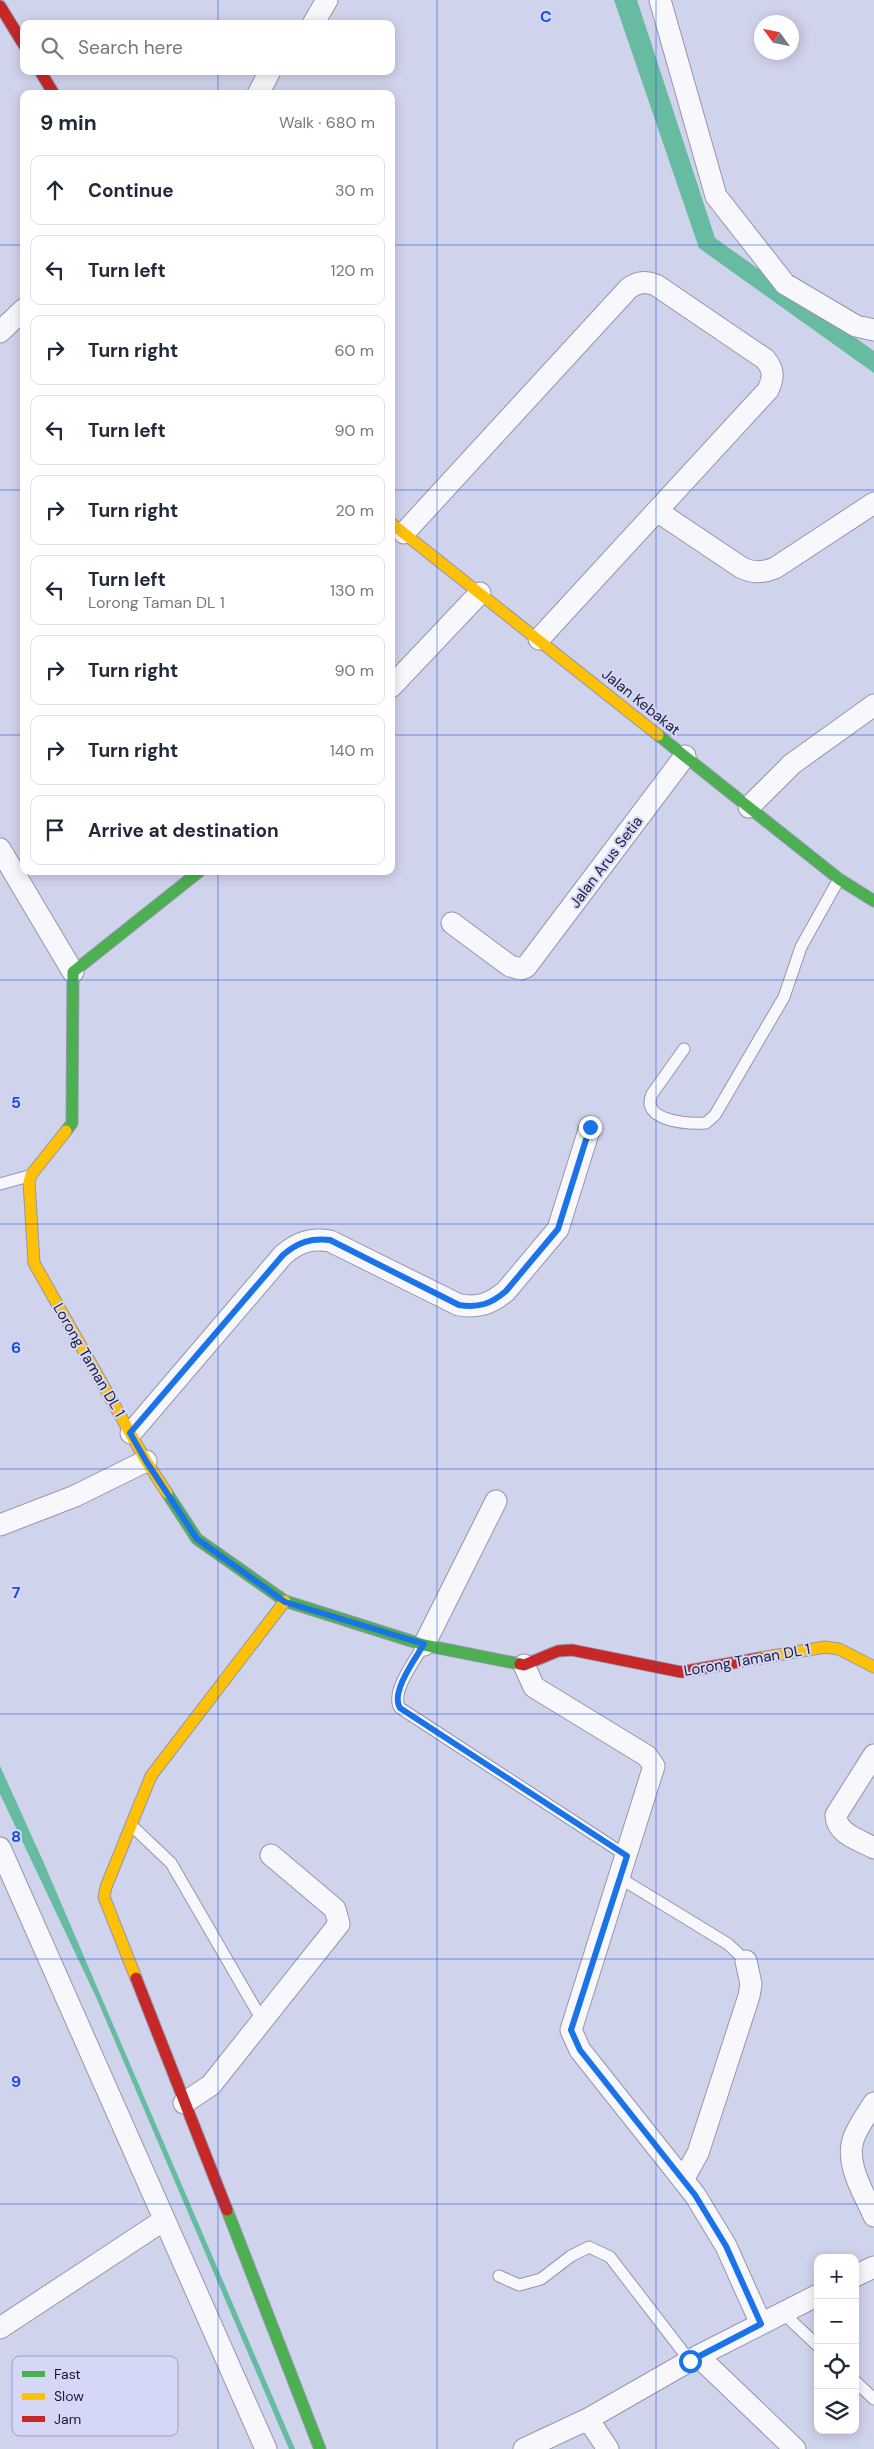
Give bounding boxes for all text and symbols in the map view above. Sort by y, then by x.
text: C [540,6,552,27]
north arrow [754,15,799,60]
search box [20,20,395,75]
icon: search [38,34,66,62]
text: Search here [78,35,183,60]
text: 9 min [40,109,97,137]
text: Walk · 680 m [279,112,375,133]
icon: ahead [41,176,69,204]
text: Continue [88,178,174,203]
text: 30 m [335,180,374,201]
icon: left [41,256,69,284]
text: Turn left [88,258,166,283]
text: 120 m [330,260,374,281]
icon: right [41,336,69,364]
text: Turn right [88,338,178,363]
text: 60 m [334,340,374,361]
icon: left [41,416,69,444]
text: Turn left [88,418,166,443]
text: 90 m [334,420,374,441]
icon: right [41,496,69,524]
text: Turn right [88,498,178,523]
text: 20 m [335,500,374,521]
text: Turn left [88,567,166,592]
icon: left [41,576,69,604]
text: 130 m [330,580,374,601]
text: Lorong Taman DL 1 [88,592,225,613]
icon: right [41,656,69,684]
text: Turn right [88,658,178,683]
text: 90 m [334,660,374,681]
street label: Jalan Kebakat [598,664,684,740]
icon: right [41,736,69,764]
text: Turn right [88,738,178,763]
text: 140 m [330,740,374,761]
street label: Jalan Arus Setia [565,812,647,912]
icon: arrive [41,816,69,844]
text: Arrive at destination [88,818,279,843]
text: 5 [11,1092,21,1113]
route end [579,1116,602,1139]
street label: Lorong Taman DL 1 [48,1300,130,1420]
text: 6 [11,1337,21,1358]
text: 7 [12,1582,21,1603]
street label: Lorong Taman DL 1 [682,1639,812,1681]
text: 8 [11,1826,21,1847]
text: 9 [11,2071,21,2092]
map controls [814,2254,859,2434]
button: + [814,2254,859,2299]
button: − [814,2299,859,2344]
button: locate [814,2344,859,2389]
route start [679,2350,702,2373]
legend [12,2356,178,2436]
text: Fast [54,2365,81,2383]
text: Slow [54,2387,84,2405]
button: layers [814,2389,859,2434]
text: Jam [54,2410,81,2428]

